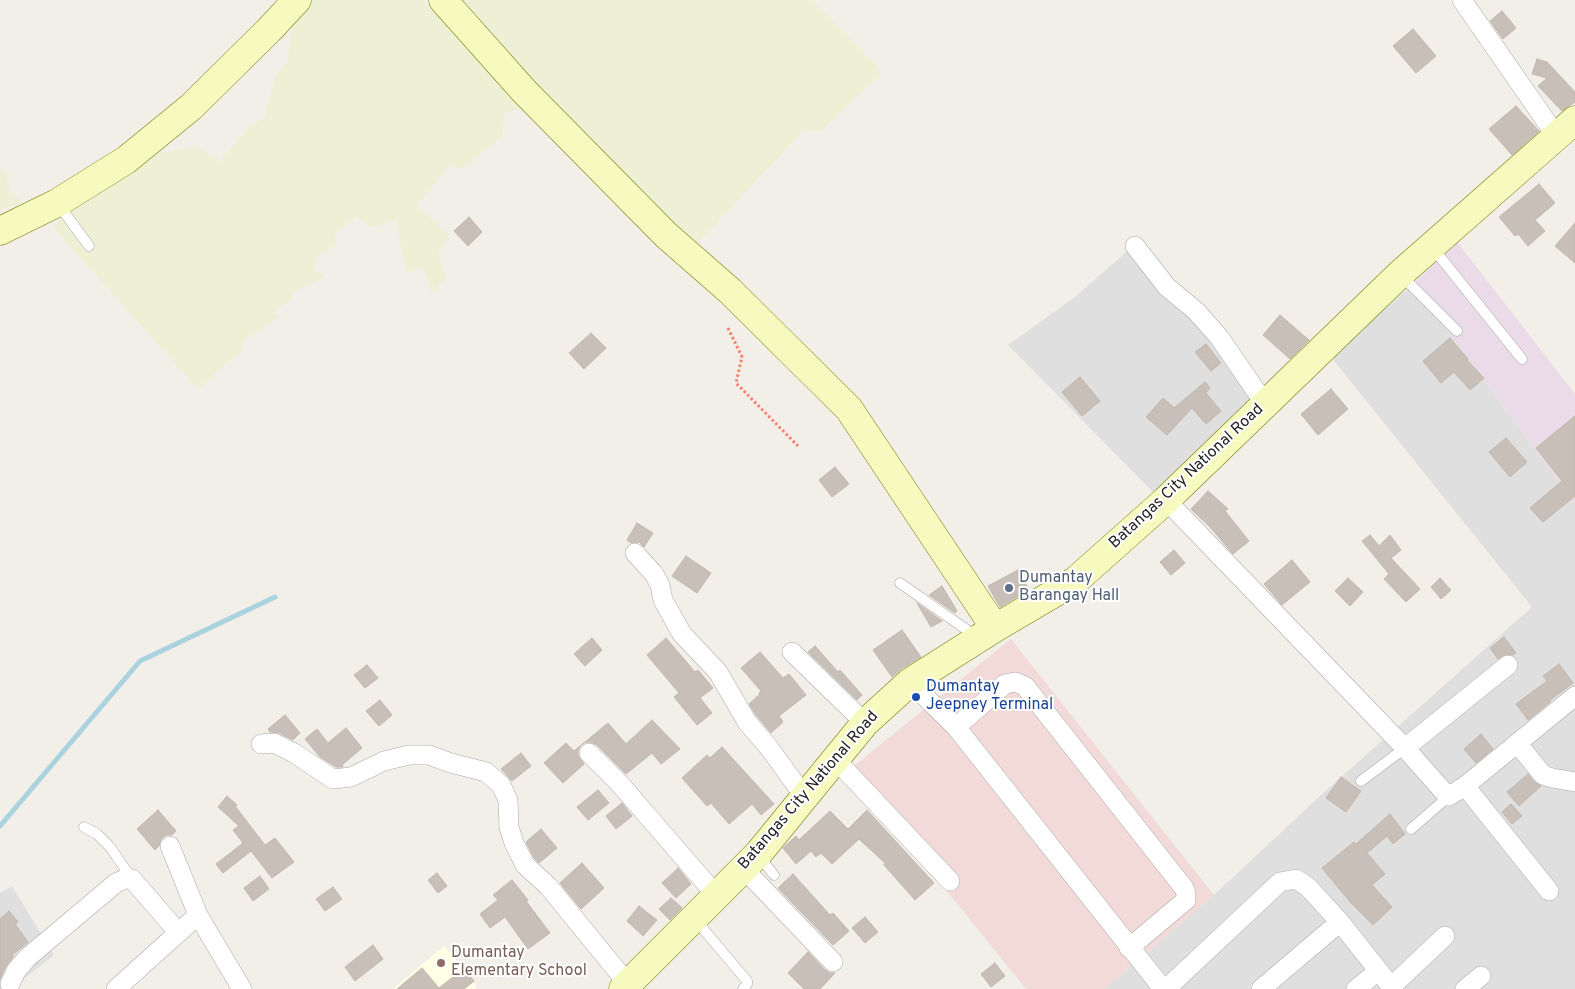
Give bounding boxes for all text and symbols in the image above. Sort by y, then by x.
street label: Batangas City National Road [1106,400,1268,554]
place label: Dumantay Barangay Hall [1019,569,1119,607]
marker: Dumantay Barangay Hall [1003,582,1015,594]
place label: Dumantay Jeepney Terminal [926,678,1053,716]
marker: Dumantay Jeepney Terminal [910,691,922,703]
street label: Batangas City National Road [735,708,883,874]
place label: Dumantay Elementary School [451,944,587,982]
marker: Dumantay Elementary School [435,957,447,969]

